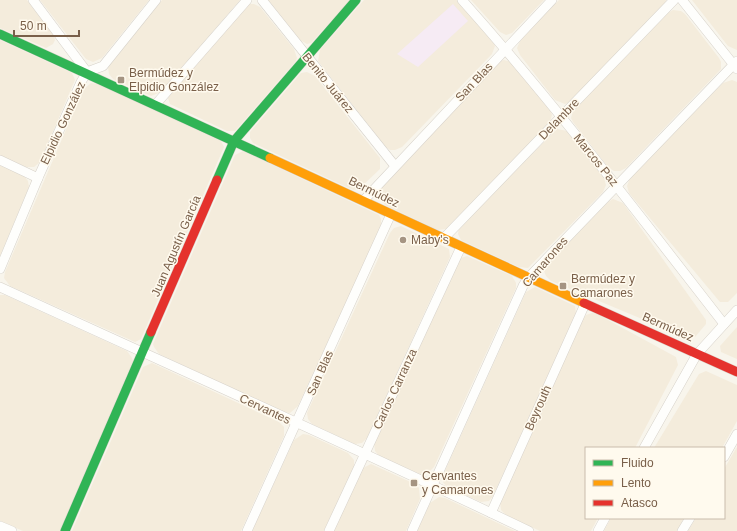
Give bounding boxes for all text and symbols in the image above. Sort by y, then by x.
scale bar [14,12,79,38]
text: 50 m [20,19,47,33]
street label: Benito Juárez [299,50,357,116]
street label: San Blas [453,60,495,104]
place label: Bermúdez y Elpidio González [129,66,219,94]
marker: Bermúdez y Elpidio González [116,75,126,85]
street label: Elpidio González [38,79,88,167]
street label: Delambre [536,95,582,143]
street label: Marcos Paz [571,131,621,189]
street label: Bermúdez [346,174,402,210]
street label: Juan Agustín García [148,193,204,299]
place label: Maby's [411,233,449,247]
street label: Camarones [519,234,571,290]
marker: Maby's [398,235,408,245]
place label: Bermúdez y Camarones [571,272,635,300]
marker: Bermúdez y Camarones [558,281,568,291]
street label: Bermúdez [640,309,696,345]
street label: Carlos Carranza [370,346,420,432]
street label: San Blas [304,348,336,398]
street label: Beyrouth [522,383,554,433]
street label: Cervantes [237,391,293,427]
legend [585,447,725,519]
text: Fluido [621,456,654,470]
place label: Cervantes y Camarones [422,469,493,497]
text: Lento [621,476,651,490]
marker: Cervantes y Camarones [409,478,419,488]
text: Atasco [621,496,658,510]

